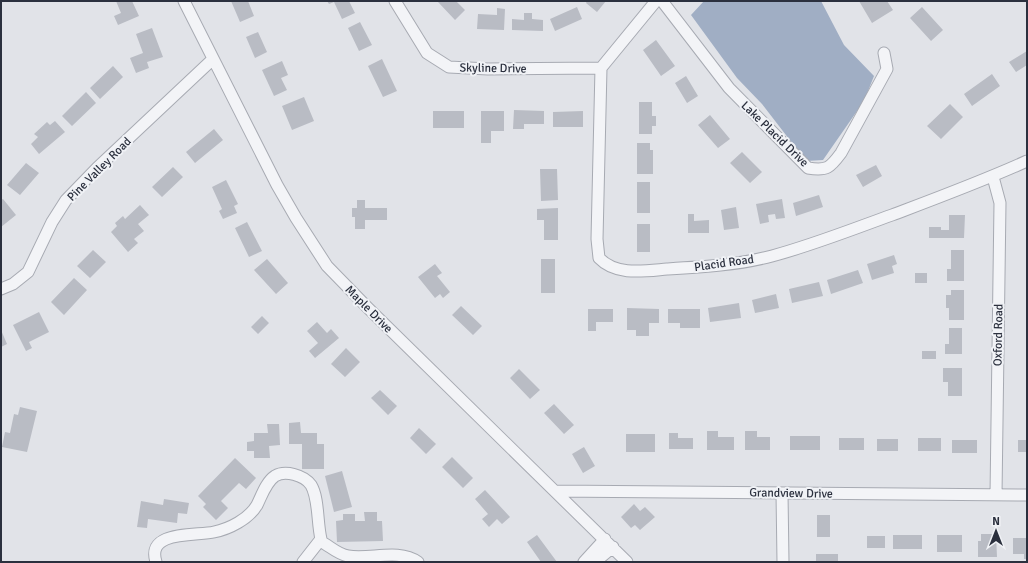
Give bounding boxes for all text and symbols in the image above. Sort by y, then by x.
street label: Skyline Drive [459,60,527,77]
street label: Lake Placid Drive [738,98,811,170]
street label: Pine Valley Road [64,134,134,204]
street label: Placid Road [693,252,755,275]
street label: Maple Drive [342,282,396,336]
street label: Oxford Road [990,304,1007,366]
street label: Grandview Drive [749,485,833,502]
north arrow [976,511,1016,551]
text: N [992,515,1000,528]

